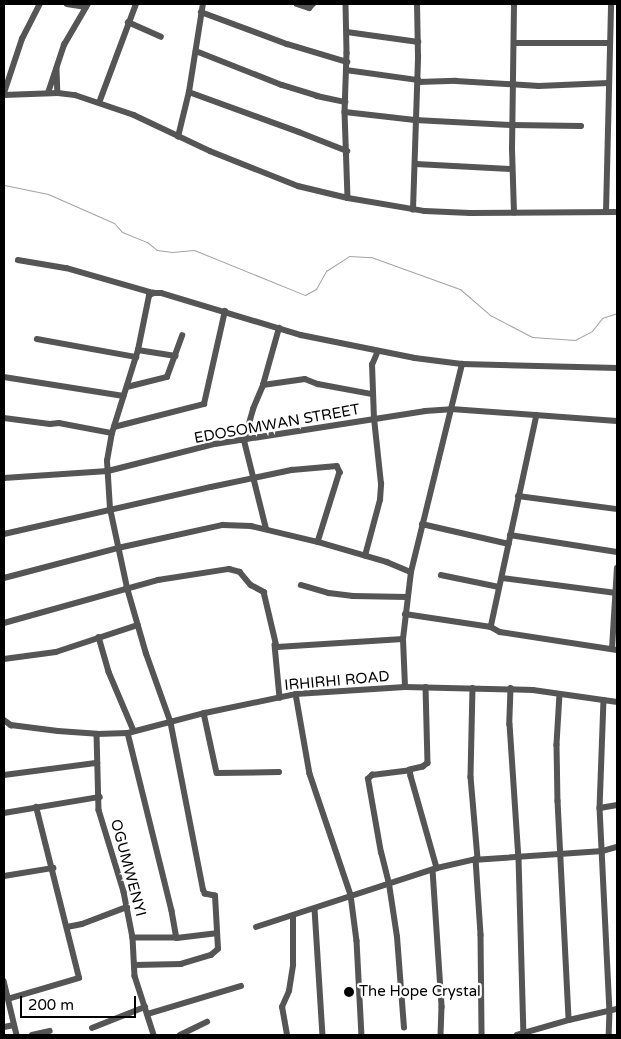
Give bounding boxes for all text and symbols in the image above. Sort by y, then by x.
street label: EDOSOMWAN STREET [193,401,361,447]
street label: IRHIRHI ROAD [284,667,390,695]
street label: OGUMWENYI [106,817,150,919]
place label: The Hope Crystal [359,983,481,1001]
scale bar [22,986,139,1018]
marker: The Hope Crystal [343,986,355,998]
text: 200 m [28,996,74,1014]

